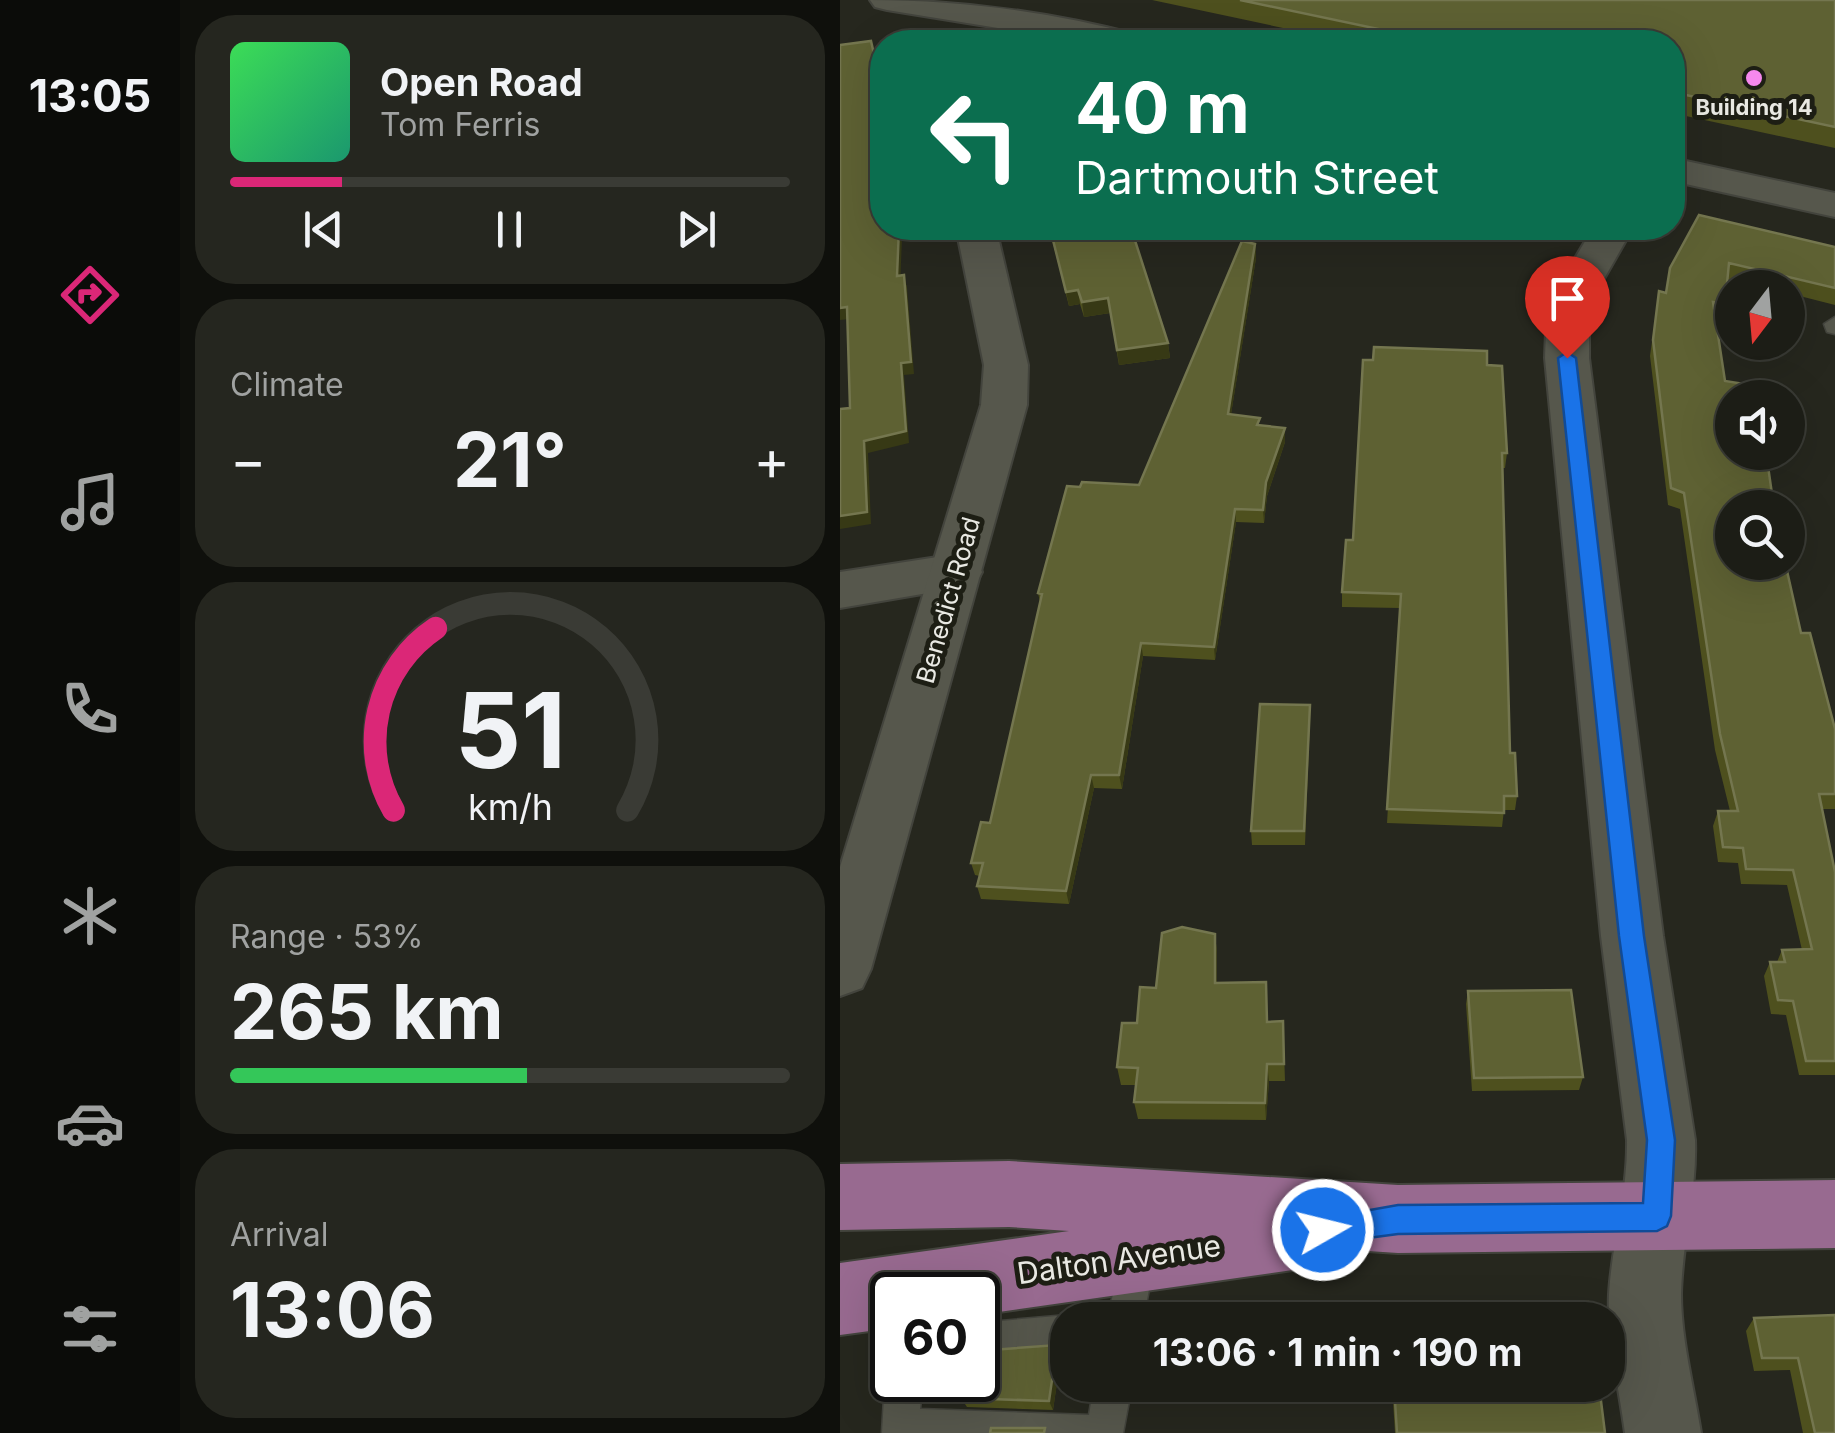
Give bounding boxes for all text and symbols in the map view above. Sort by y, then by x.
text: Open Road [380,59,583,105]
text: 40 m [1075,65,1250,150]
marker: Building 14 [1743,67,1765,89]
text: 13:05 [29,68,151,123]
icon: left [910,70,1040,200]
place label: Building 14 [1695,94,1813,120]
text: Tom Ferris [380,105,540,144]
text: Dartmouth Street [1075,150,1439,205]
icon: previous [296,202,351,257]
icon: pause [482,202,537,257]
icon: next [669,202,724,257]
pin [1525,256,1610,359]
icon: directions [55,260,125,330]
north arrow [1715,270,1805,360]
map controls [1715,270,1805,580]
icon: arrive [1540,271,1595,326]
text: Climate [230,365,344,404]
button: sound [1715,380,1805,470]
text: 21° [453,414,567,505]
text: − [230,427,266,493]
text: + [754,427,790,493]
icon: music [55,467,125,537]
button: search [1715,490,1805,580]
street label: Benedict Road [910,513,986,687]
text: 51 [454,667,566,793]
icon: phone [55,674,125,744]
text: km/h [468,785,552,829]
icon: climate [55,881,125,951]
text: Range · 53% [230,917,423,956]
text: 265 km [230,966,504,1057]
icon: car [55,1088,125,1158]
position arrow [1271,1178,1375,1282]
text: Arrival [230,1215,328,1254]
street label: Dalton Avenue [1015,1227,1223,1291]
text: 13:06 [230,1264,435,1355]
speed limit sign: 60 [870,1272,1000,1402]
icon: filters [55,1294,125,1364]
text: 13:06 · 1 min · 190 m [1153,1329,1522,1375]

